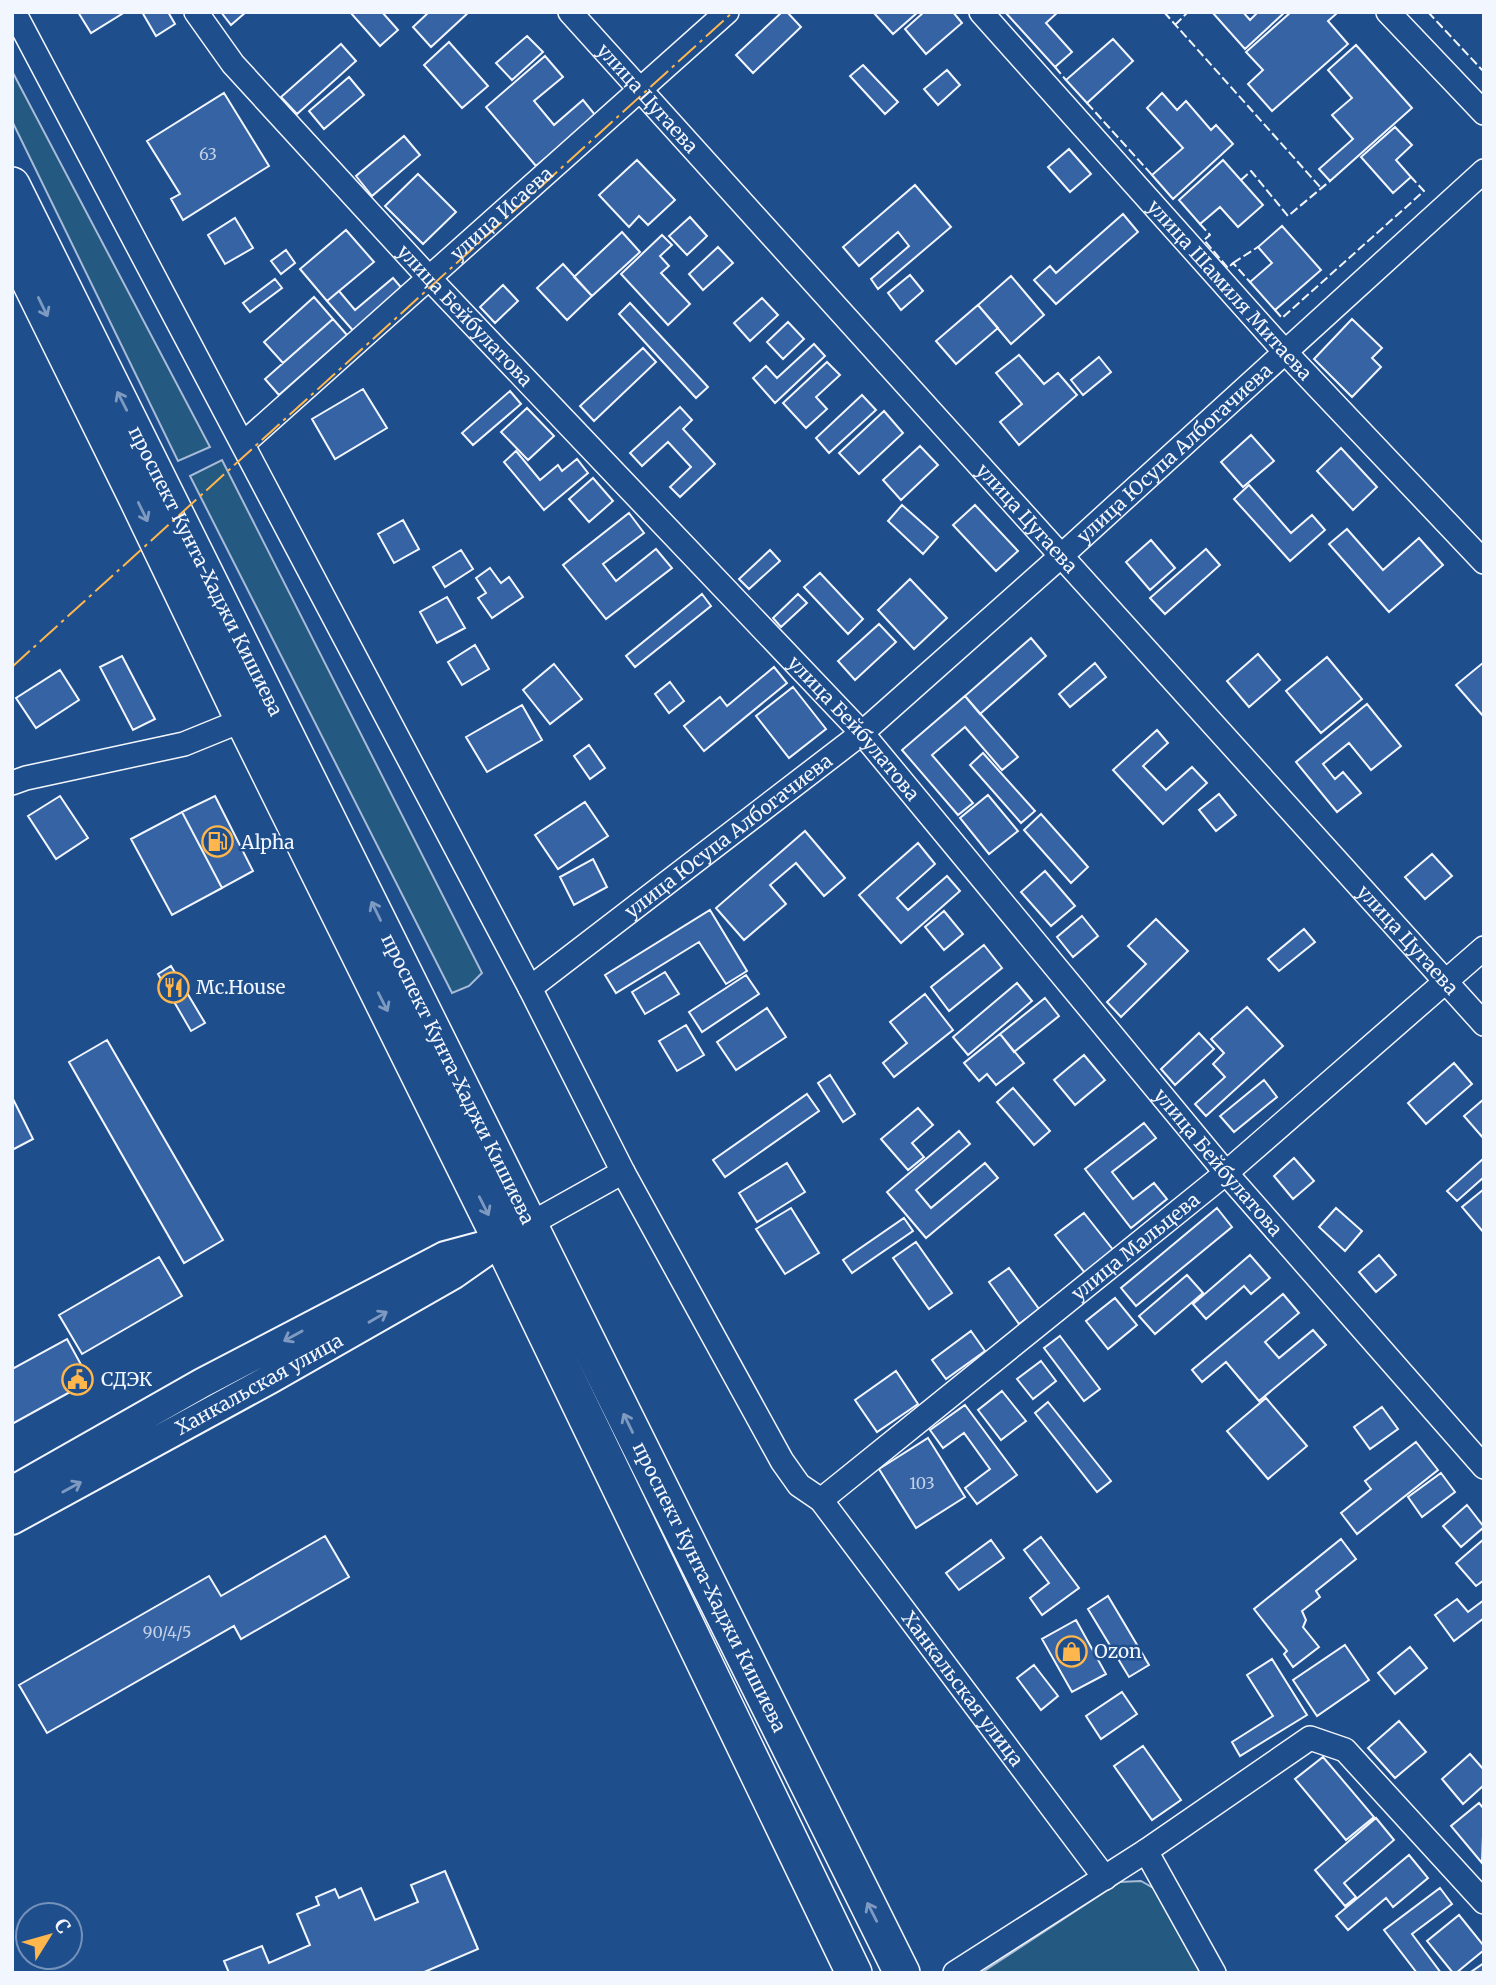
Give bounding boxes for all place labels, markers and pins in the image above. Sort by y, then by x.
fuel station icon: Alpha [201,825,235,859]
place label: Alpha [240,830,294,854]
restaurant icon: Mc.House [156,970,190,1004]
place label: Mc.House [196,975,286,999]
public building icon: СДЭК [61,1362,95,1396]
place label: СДЭК [101,1367,153,1391]
shop icon: Ozon [1054,1634,1088,1668]
place label: Ozon [1094,1639,1142,1663]

